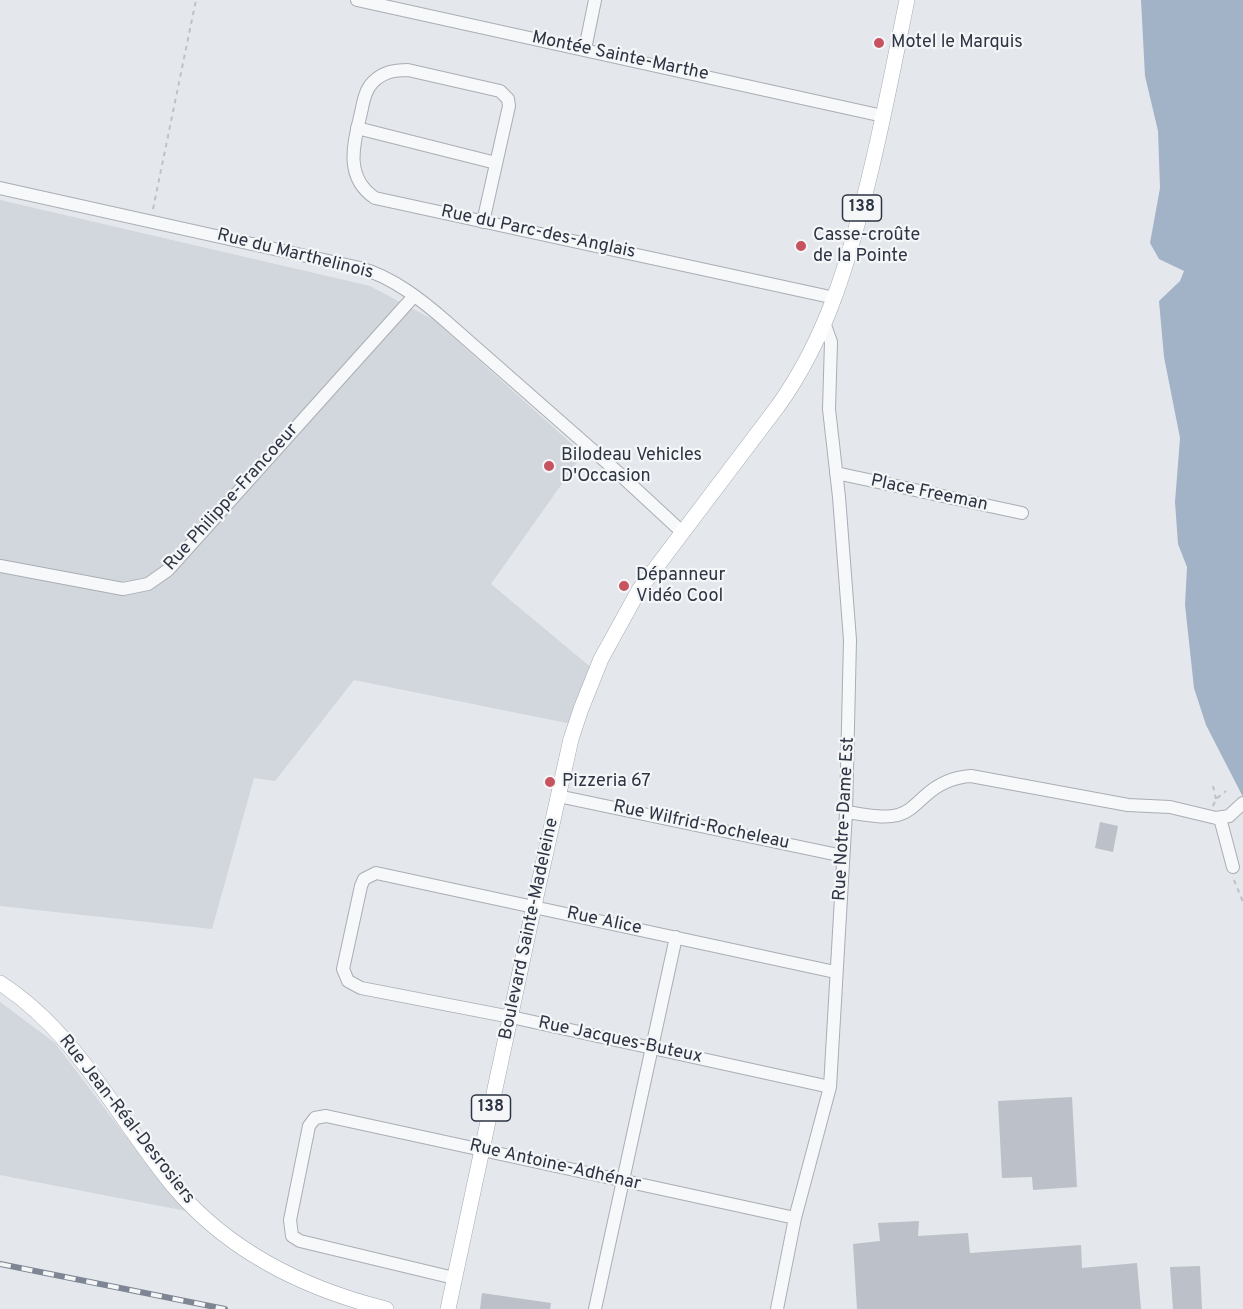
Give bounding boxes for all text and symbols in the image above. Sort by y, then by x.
street label: Montée Sainte-Marthe [530,28,710,86]
place label: Motel le Marquis [891,32,1023,54]
marker: Motel le Marquis [872,36,886,50]
road number: 138 [842,195,882,221]
street label: Rue du Parc-des-Anglais [439,202,637,264]
street label: Rue du Marthelinois [215,225,375,285]
place label: Casse-croûte de la Pointe [813,225,920,268]
marker: Casse-croûte de la Pointe [794,239,808,253]
street label: Rue Philippe-Francoeur [160,420,304,576]
place label: Bilodeau Vehicles D'Occasion [561,445,702,488]
marker: Bilodeau Vehicles D'Occasion [542,459,556,473]
street label: Place Freeman [868,471,990,517]
place label: Dépanneur Vidéo Cool [636,565,726,608]
marker: Dépanneur Vidéo Cool [617,579,631,593]
street label: Rue Notre-Dame Est [830,736,860,902]
place label: Pizzeria 67 [562,771,651,793]
marker: Pizzeria 67 [543,775,557,789]
street label: Rue Wilfrid-Rocheleau [611,797,791,855]
street label: Boulevard Sainte-Madeleine [496,816,564,1042]
street label: Rue Alice [565,904,643,940]
street label: Rue Jacques-Buteux [536,1013,704,1069]
street label: Rue Jean-Réal-Desrosiers [53,1031,199,1209]
road number: 138 [472,1095,510,1121]
street label: Rue Antoine-Adhénar [467,1136,643,1196]

